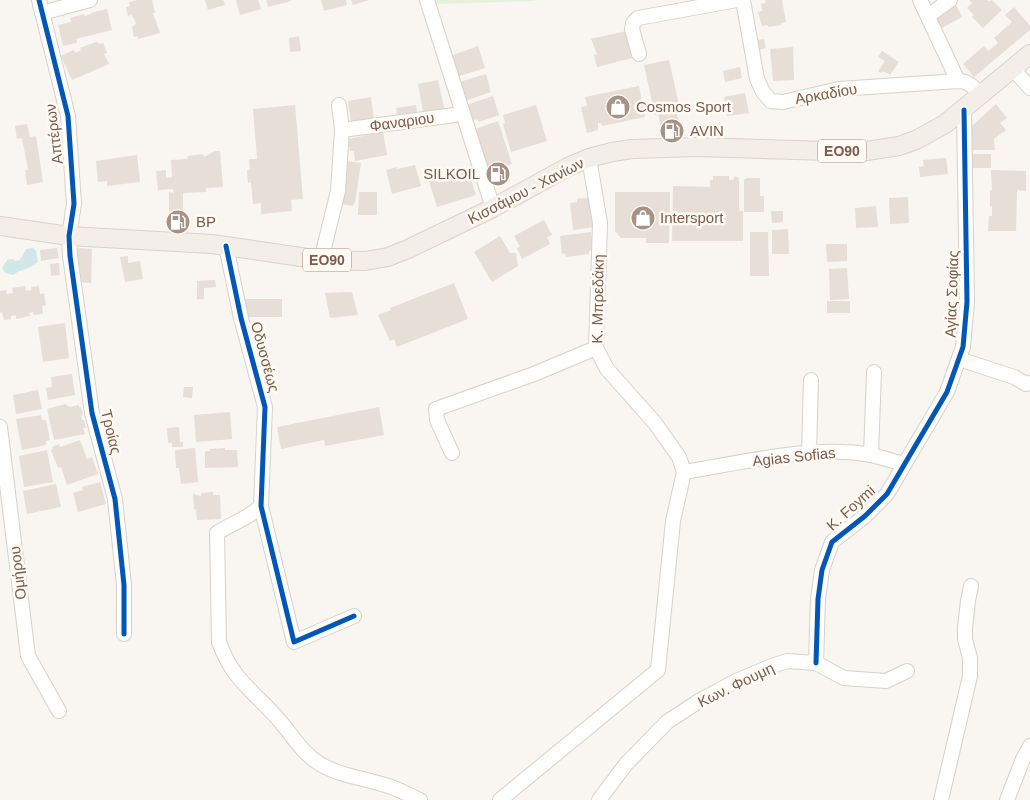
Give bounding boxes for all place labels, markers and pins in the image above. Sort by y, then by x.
shop icon: Cosmos Sport [605,94,631,120]
place label: Cosmos Sport [636,98,732,115]
fuel station icon: AVIN [659,118,685,144]
place label: AVIN [690,122,724,139]
fuel station icon: SILKOIL [485,161,511,187]
place label: SILKOIL [423,165,480,182]
shop icon: Intersport [630,205,656,231]
fuel station icon: BP [165,209,191,235]
place label: Intersport [660,209,724,226]
place label: BP [196,213,216,230]

